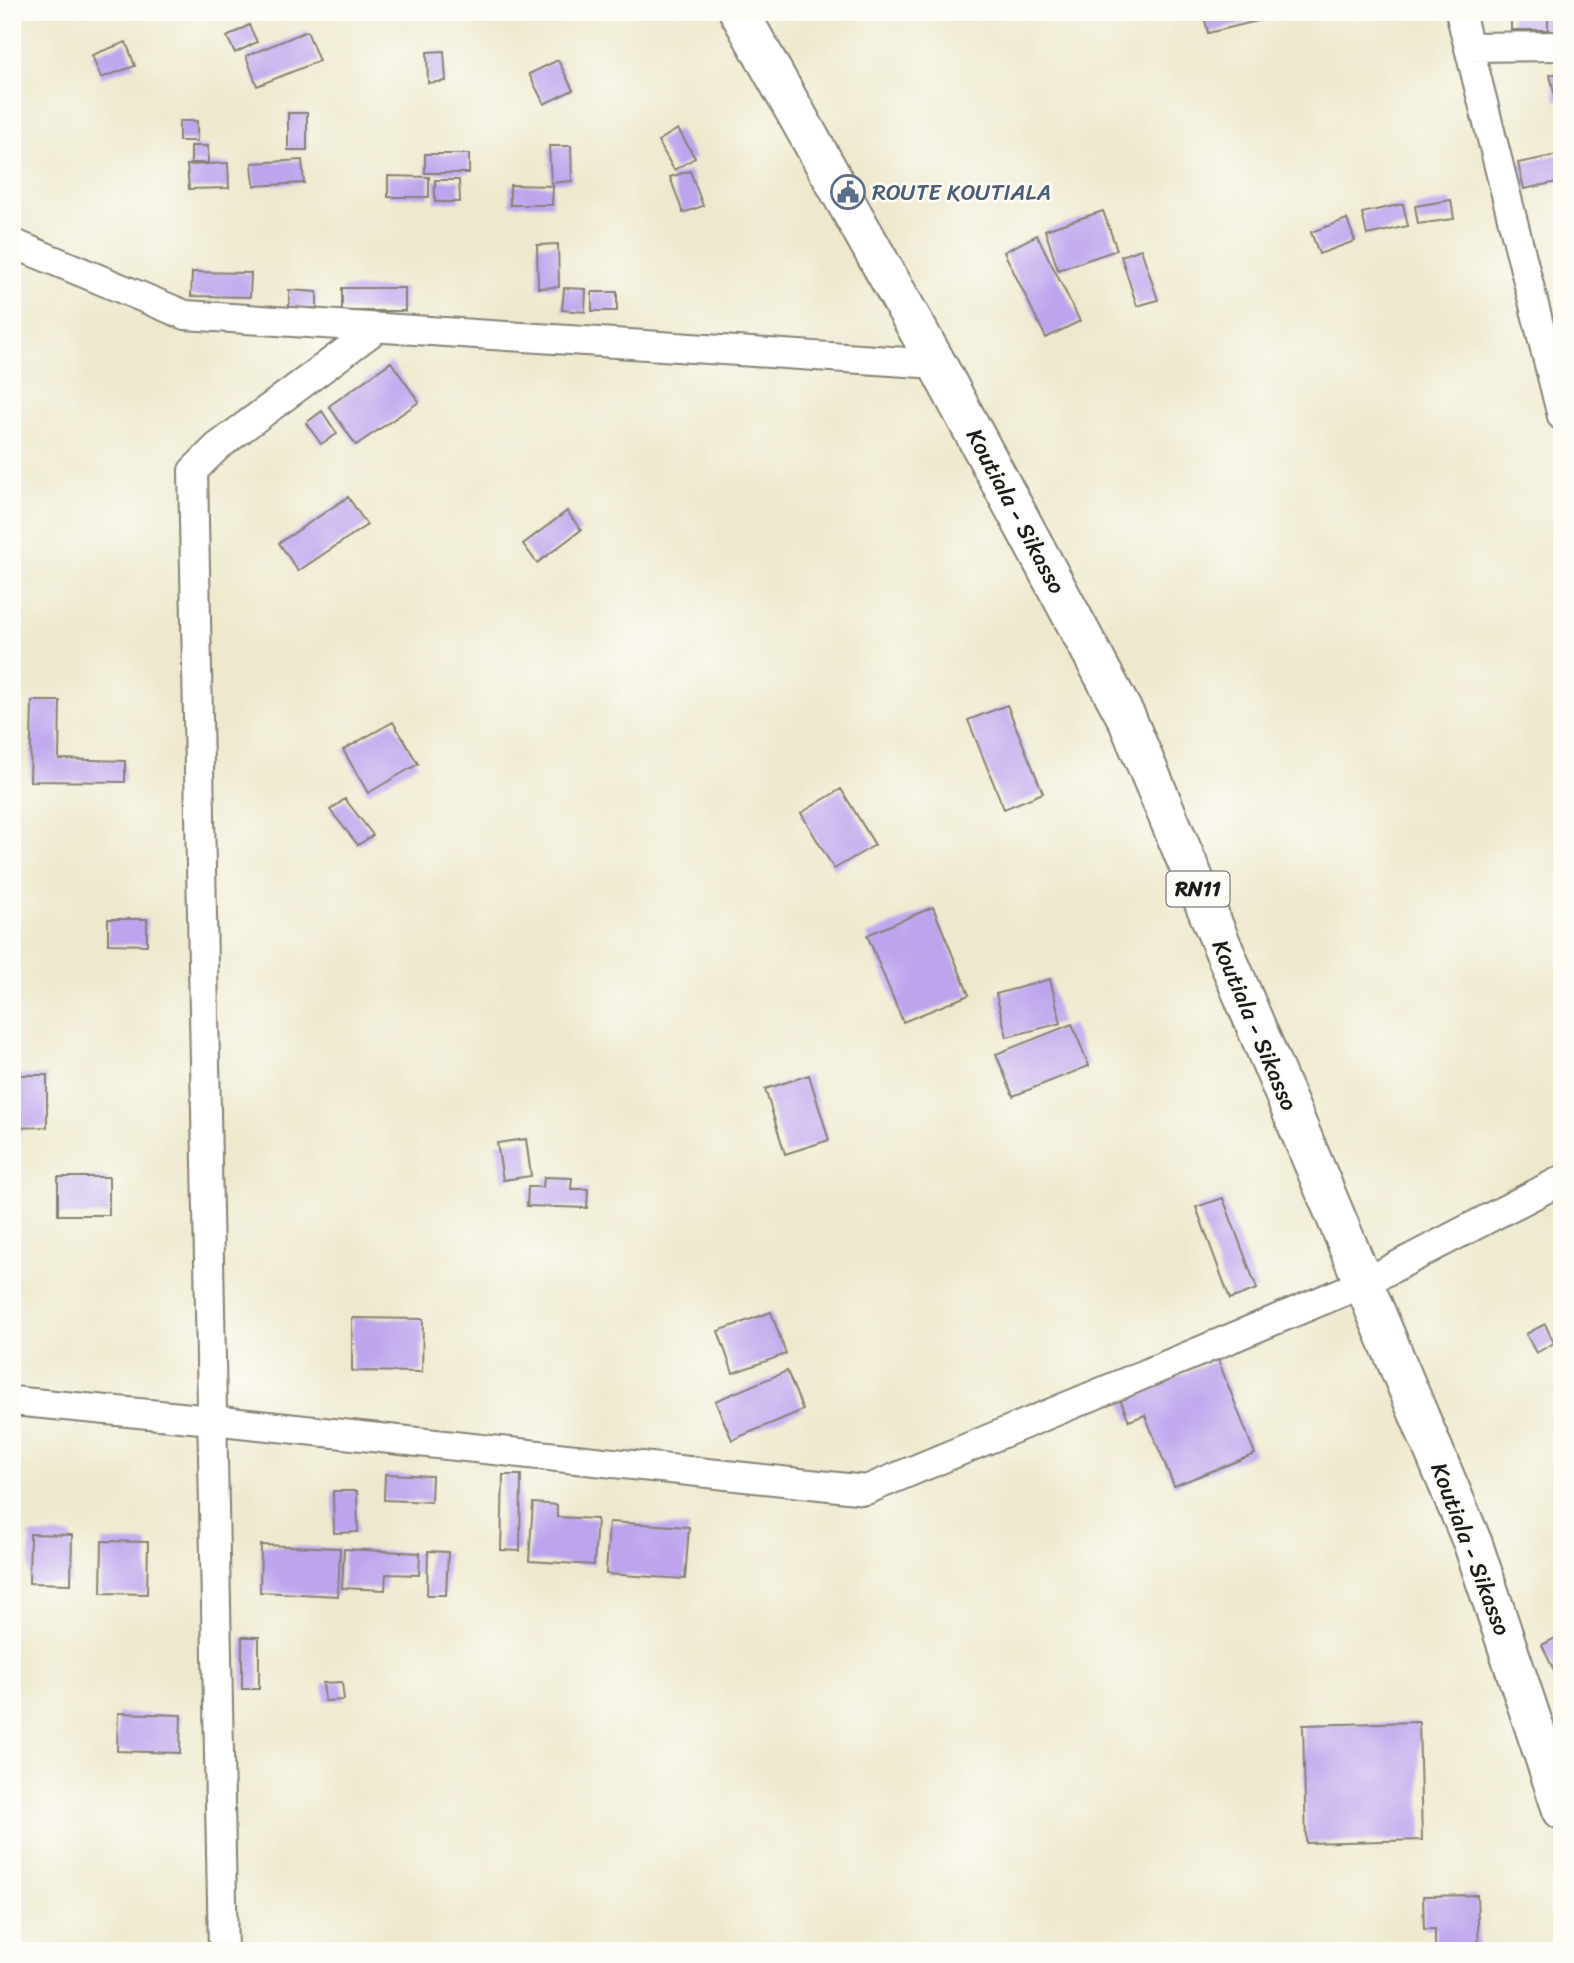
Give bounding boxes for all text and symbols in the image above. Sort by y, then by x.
place label: ROUTE KOUTIALA [872,172,1051,213]
public building icon: ROUTE KOUTIALA [829,173,867,211]
street label: Koutiala - Sikasso [955,421,1077,602]
road number: RN11 [1166,872,1230,906]
street label: Koutiala - Sikasso [1200,933,1309,1118]
street label: Koutiala - Sikasso [1419,1456,1523,1642]

